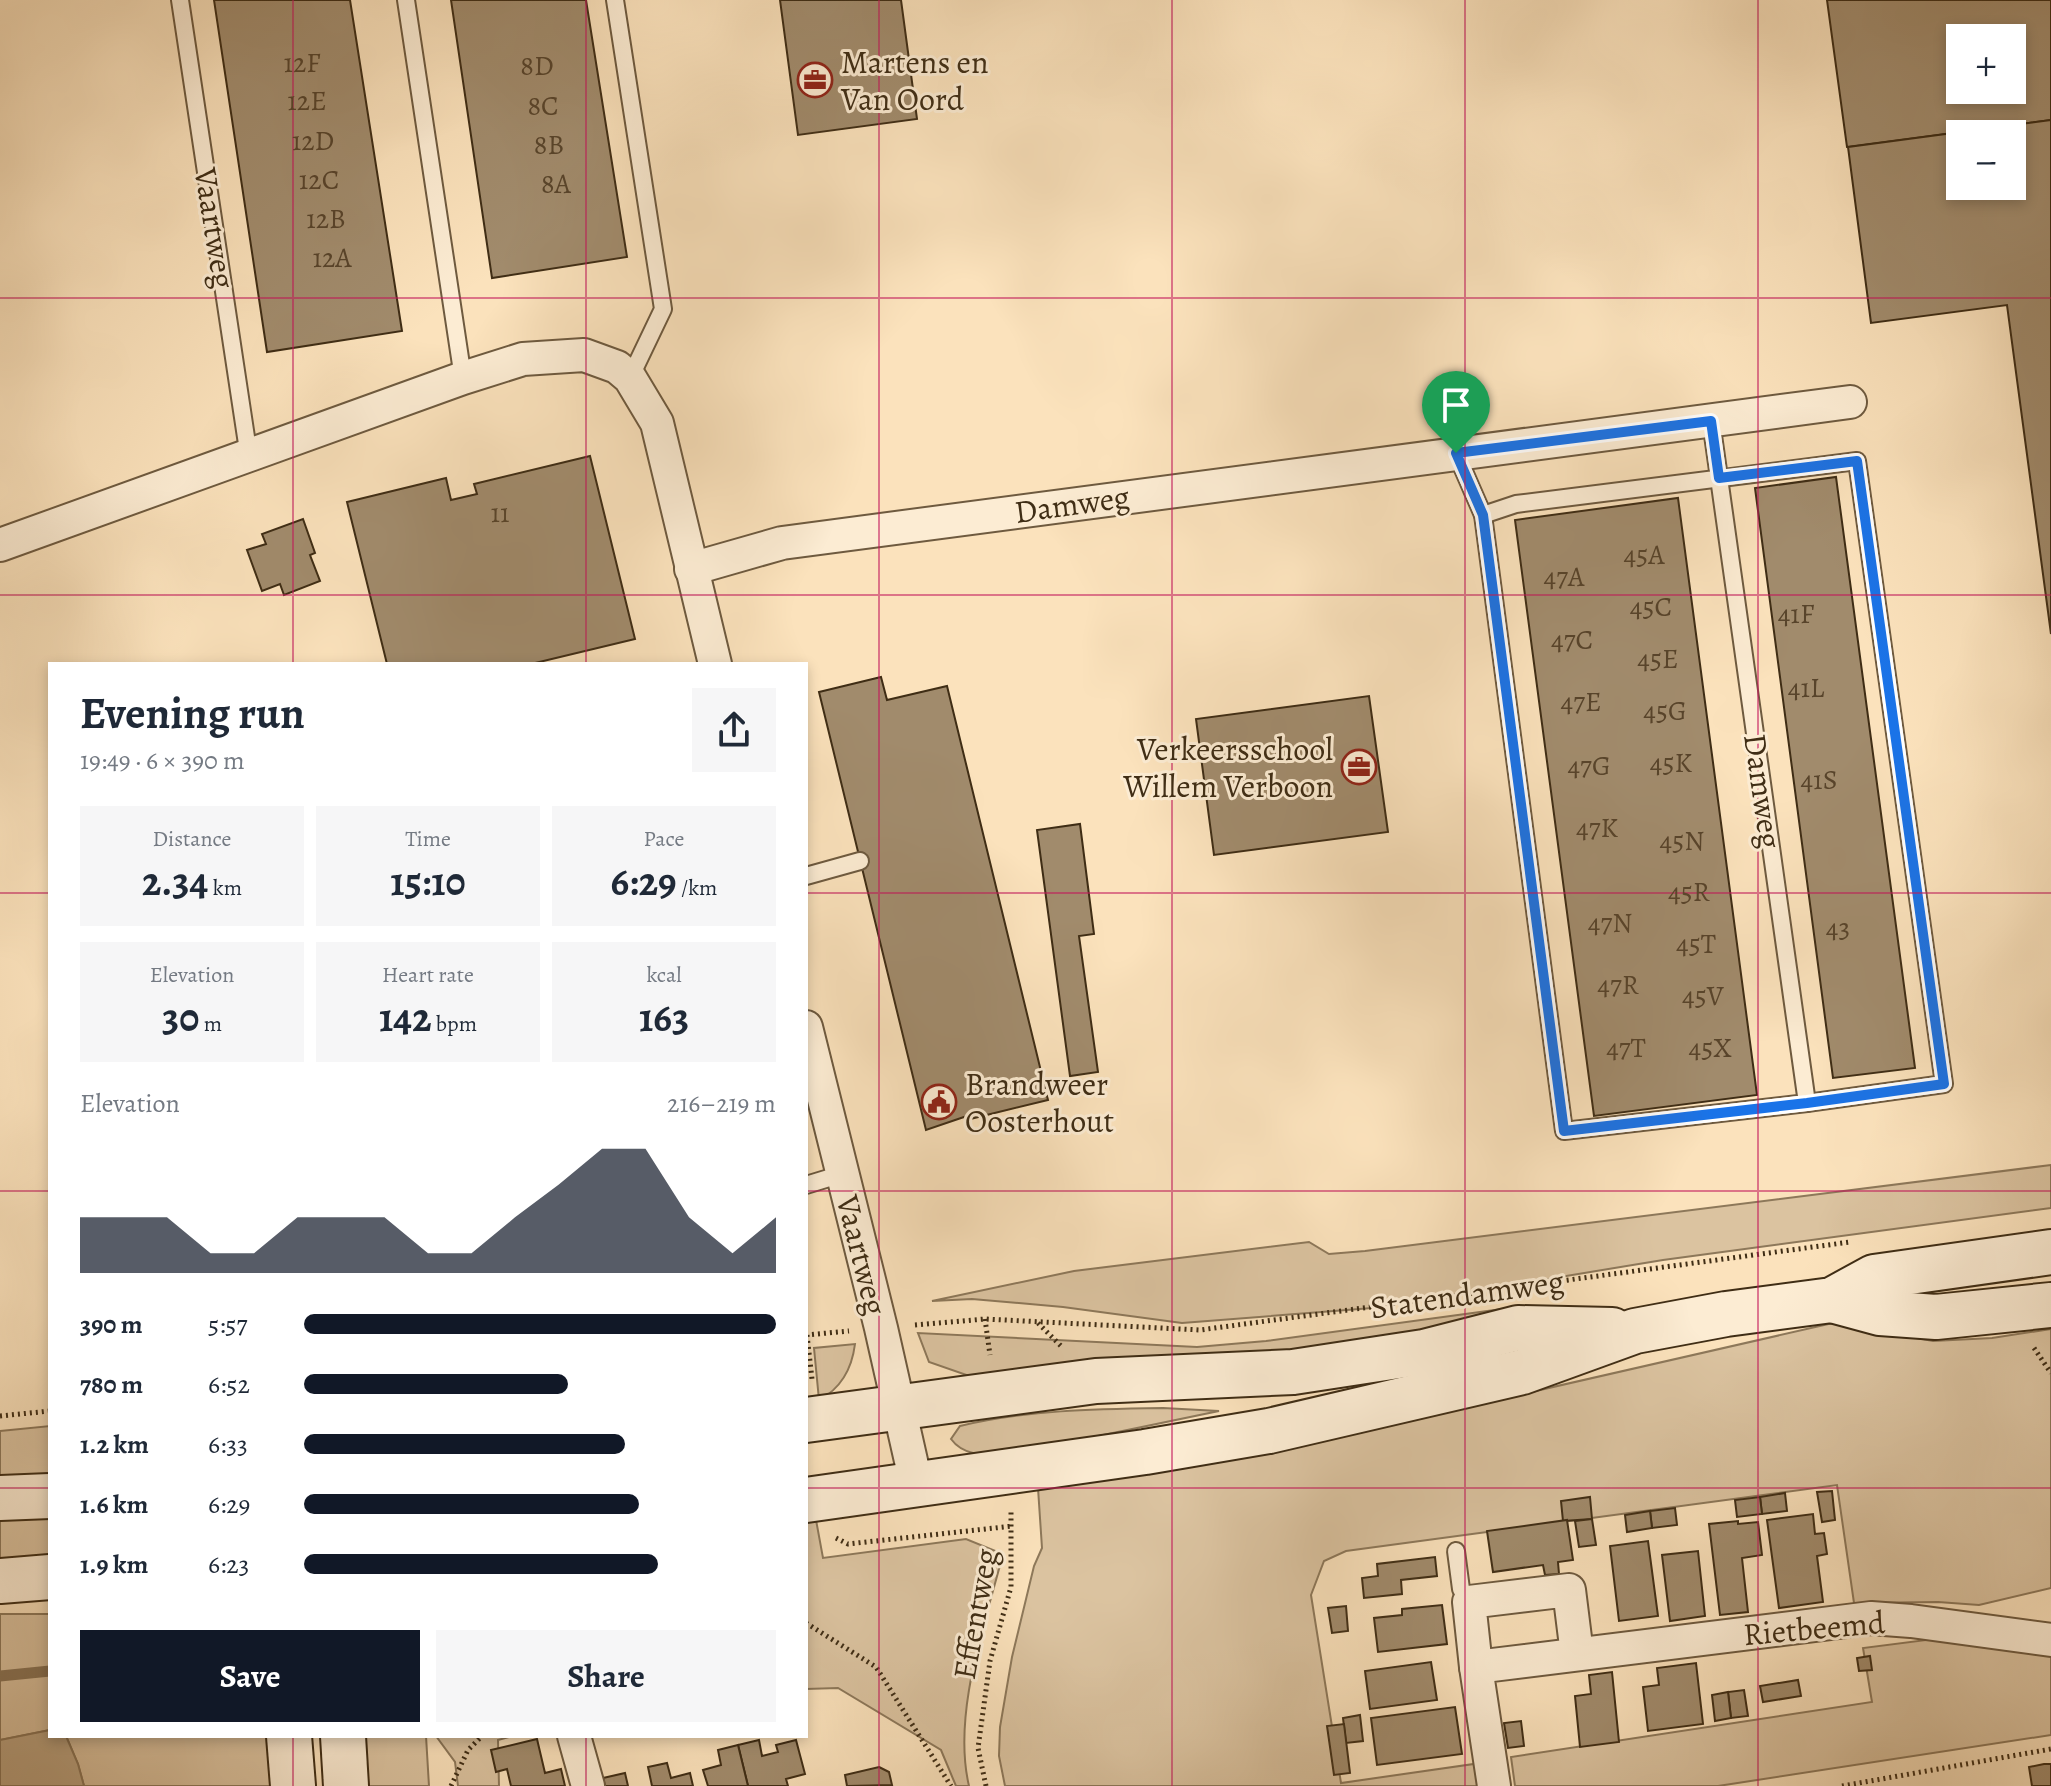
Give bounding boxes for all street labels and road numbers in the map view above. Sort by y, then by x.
street label: Vaartweg [184,163,246,292]
street label: Damweg [1012,474,1132,534]
street label: Damweg [1733,731,1793,851]
street label: Vaartweg [826,1190,898,1319]
street label: Statendamweg [1367,1259,1567,1329]
street label: Effentweg [942,1545,1008,1683]
street label: Rietbeemd [1741,1600,1887,1656]

